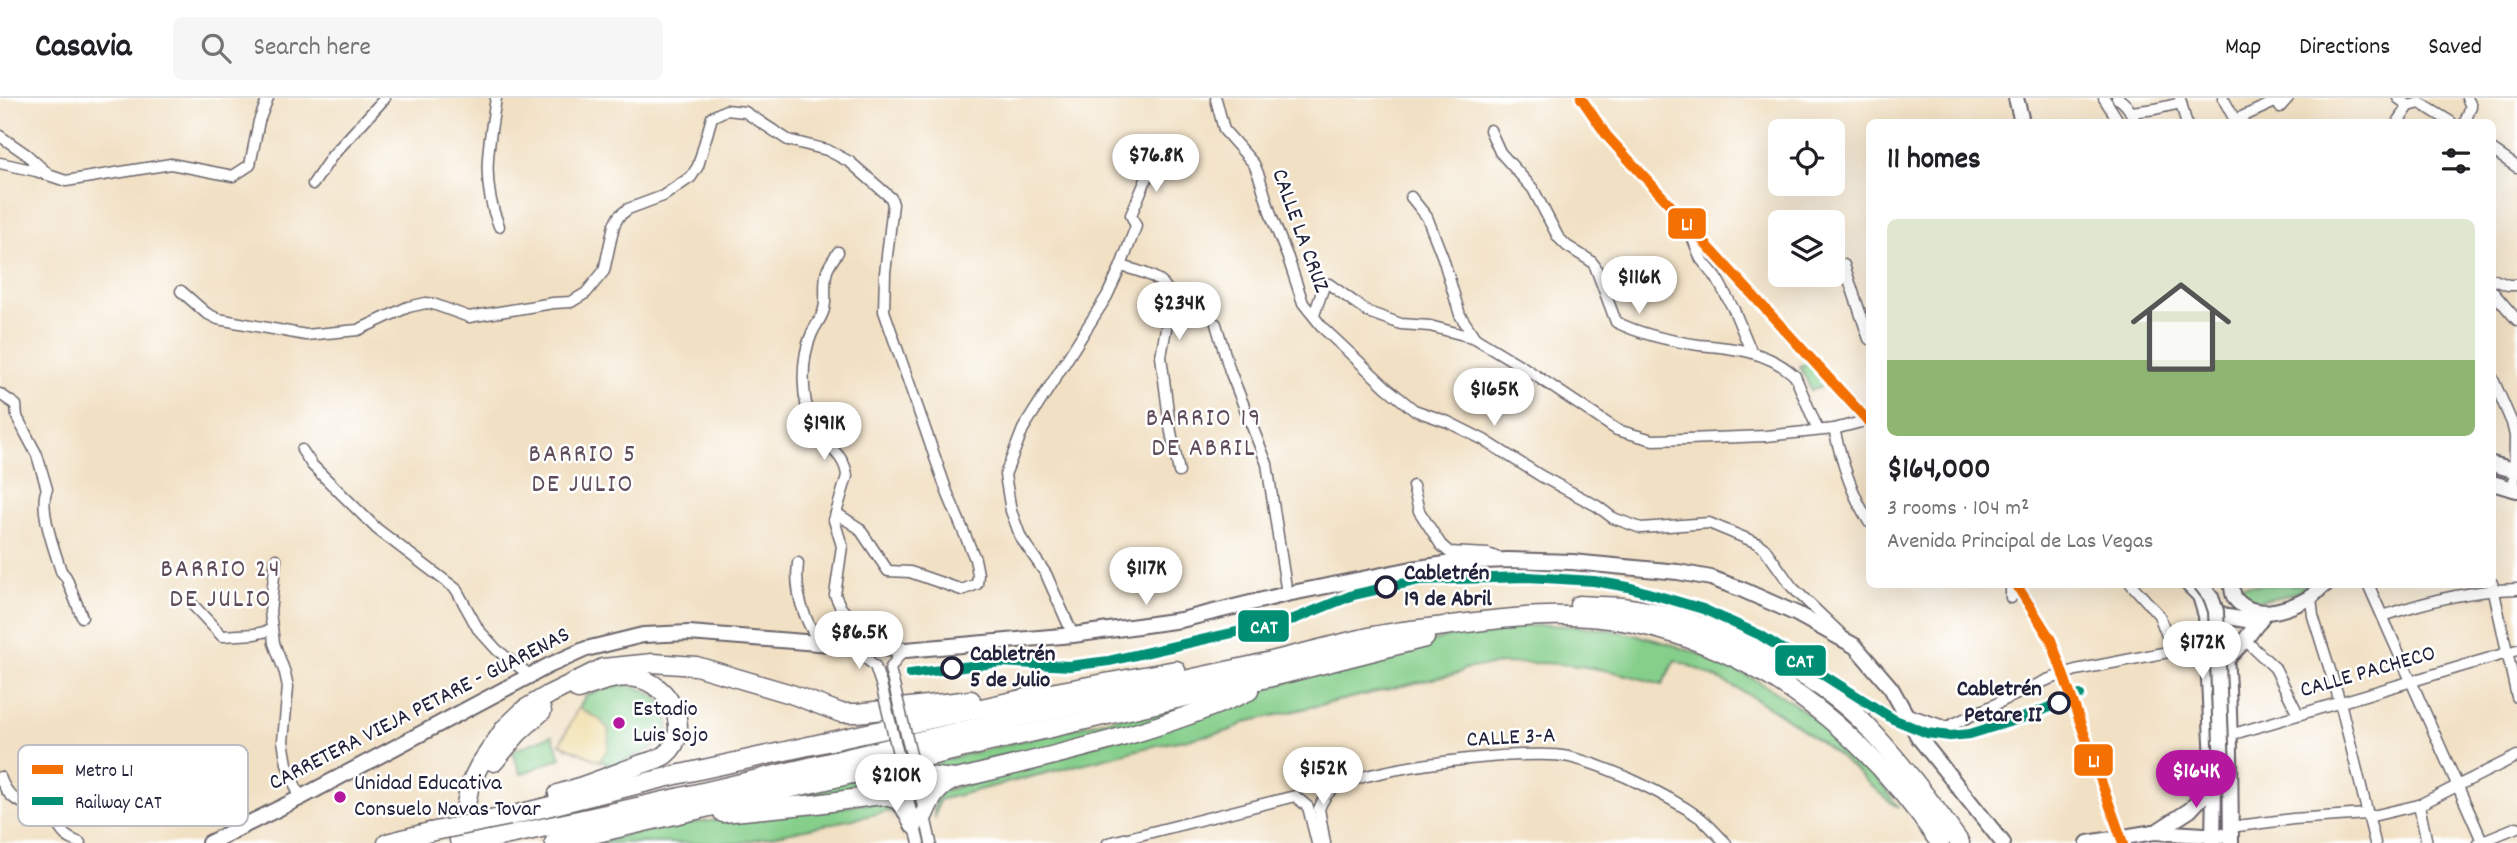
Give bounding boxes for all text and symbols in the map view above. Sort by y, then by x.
search box [173,17,663,80]
text: Casavia [35,25,131,72]
icon: search [197,29,235,67]
text: Search here [253,30,371,67]
text: Map [2225,31,2261,65]
text: Directions [2299,31,2390,65]
text: Saved [2428,31,2482,65]
map controls [1768,119,1845,287]
button: locate [1768,119,1845,196]
pin: $76.8K [1099,134,1213,194]
text: $76.8K [1128,140,1184,173]
text: 11 homes [1887,140,1981,183]
icon: filters [2437,142,2475,180]
street label: CALLE LA CRUZ [1261,165,1337,298]
line badge: L1 [1667,207,1707,240]
button: layers [1768,210,1845,287]
text: L1 [1681,213,1693,240]
pin: $116K [1590,256,1688,316]
text: $116K [1617,262,1661,295]
icon: home [2118,264,2244,390]
pin: $234K [1130,282,1228,342]
text: $234K [1153,288,1205,321]
pin: $165K [1445,368,1543,428]
text: $165K [1469,374,1519,407]
district label: BARRIO 19 DE ABRIL [1146,401,1262,468]
pin: $191K [775,402,873,462]
text: $191K [803,408,845,441]
district label: BARRIO 5 DE JULIO [529,437,637,504]
text: $164,000 [1887,450,1991,493]
text: 3 rooms · 104 m² [1887,493,2029,526]
text: Avenida Principal de Las Vegas [1887,526,2153,559]
pin: $117K [1097,547,1195,607]
district label: BARRIO 24 DE JULIO [161,552,281,619]
text: $117K [1125,553,1167,586]
place label: Cabletrén 19 de Abril [1404,558,1492,617]
marker: Cabletrén 19 de Abril [1375,576,1397,598]
line badge: CAT [1237,609,1290,643]
pin: $86.5K [802,612,916,671]
text: CAT [1250,616,1278,643]
text: $86.5K [830,617,888,650]
street label: CARRETERA VIEJA PETARE - GUARENAS [264,619,576,801]
pin: $172K [2153,622,2251,681]
text: $172K [2179,627,2225,660]
street label: CALLE PACHECO [2296,638,2440,708]
place label: Cabletrén 5 de Julio [970,639,1056,698]
line badge: CAT [1774,644,1827,677]
text: CAT [1786,650,1814,677]
marker: Cabletrén 5 de Julio [941,657,963,679]
place label: Cabletrén Petare II [1957,674,2043,733]
marker: Cabletrén Petare II [2048,692,2070,714]
place label: Estadio Luis Sojo [633,694,708,753]
marker: Estadio Luis Sojo [611,715,627,731]
street label: CALLE 3-A [1466,720,1556,758]
line badge: L1 [2073,743,2114,777]
legend [18,745,248,826]
pin: $152K [1274,748,1372,807]
text: L1 [2088,750,2100,777]
pin: $164K [2147,750,2245,810]
text: $152K [1299,753,1347,786]
pin: $210K [847,754,945,814]
text: $164K [2172,756,2220,789]
text: Metro L1 [75,759,133,786]
text: $210K [871,760,921,793]
place label: Unidad Educativa Consuelo Navas Tovar [354,768,541,827]
marker: Unidad Educativa Consuelo Navas Tovar [332,789,348,805]
text: Railway CAT [75,791,162,818]

